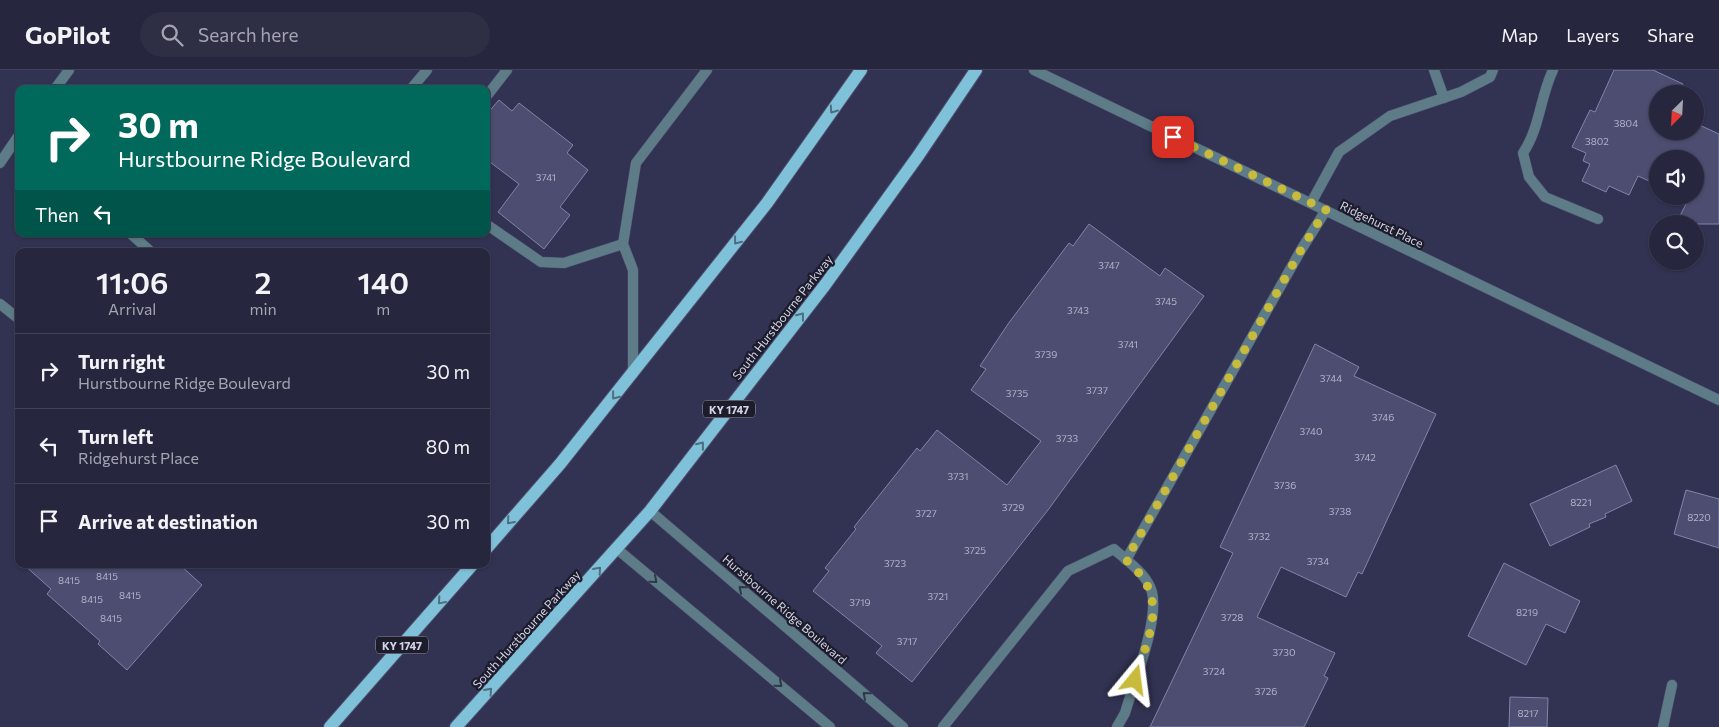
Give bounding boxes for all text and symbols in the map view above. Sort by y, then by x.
search box [140,12,490,57]
text: GoPilot [25,20,110,49]
icon: search [158,21,186,49]
text: Search here [198,23,299,46]
text: Map [1501,24,1538,46]
text: Layers [1566,24,1619,46]
text: Share [1647,24,1694,46]
north arrow [1649,85,1704,140]
map controls [1649,85,1704,270]
text: 30 m [118,102,199,145]
one-way arrow [830,104,839,114]
icon: right [35,105,100,170]
pin [1152,116,1194,158]
house number: 3804 [1614,117,1638,129]
icon: arrive [1159,123,1187,151]
house number: 3802 [1585,135,1609,147]
text: Hurstbourne Ridge Boulevard [118,145,411,172]
button: sound [1649,150,1704,205]
house number: 3741 [536,171,556,183]
street label: Ridgehurst Place [1338,198,1426,250]
icon: left [89,200,117,228]
text: Then [35,203,79,226]
button: search [1649,215,1704,270]
one-way arrow [734,236,743,245]
street label: South Hurstbourne Parkway [729,252,835,382]
house number: 3747 [1098,259,1120,271]
text: 11:06 [96,263,168,300]
text: 2 [255,263,272,300]
text: 140 [358,263,409,300]
house number: 3745 [1155,295,1177,307]
text: Arrival [108,299,156,318]
text: min [249,299,277,318]
text: m [376,299,390,318]
house number: 3743 [1067,304,1089,316]
one-way arrow [795,313,803,322]
house number: 3741 [1118,338,1138,350]
house number: 3739 [1035,348,1057,360]
text: Turn right [78,350,165,373]
icon: right [35,357,63,385]
text: 30 m [427,360,470,383]
house number: 3744 [1320,372,1342,384]
text: Hurstbourne Ridge Boulevard [78,373,291,392]
house number: 3737 [1086,384,1108,396]
house number: 3735 [1006,387,1028,399]
one-way arrow [611,391,620,400]
road number: KY 1747 [703,400,755,418]
house number: 3746 [1372,411,1394,423]
text: Turn left [78,425,153,448]
house number: 3740 [1300,425,1322,437]
icon: left [35,432,63,460]
house number: 3733 [1056,432,1078,444]
text: 80 m [426,435,470,458]
one-way arrow [695,441,704,451]
text: Ridgehurst Place [78,448,199,467]
house number: 3742 [1354,451,1376,463]
house number: 3731 [948,470,968,482]
house number: 3736 [1274,479,1296,491]
house number: 8221 [1570,496,1592,508]
house number: 3729 [1002,501,1024,513]
house number: 3738 [1329,505,1351,517]
icon: arrive [35,507,63,535]
house number: 3727 [915,507,937,519]
text: Arrive at destination [78,510,258,533]
text: 30 m [427,510,470,533]
house number: 8220 [1687,511,1711,523]
one-way arrow [508,515,516,524]
house number: 3732 [1248,530,1271,542]
house number: 3725 [964,544,986,556]
street label: Hurstbourne Ridge Boulevard [720,551,850,667]
house number: 3734 [1307,555,1329,567]
house number: 3723 [884,557,906,569]
street label: South Hurstbourne Parkway [469,567,583,691]
one-way arrow [592,567,601,576]
house number: 8415 [96,570,118,582]
house number: 8415 [58,574,80,586]
one-way arrow [649,574,658,583]
one-way arrow [739,586,748,595]
house number: 8415 [119,589,141,601]
house number: 3721 [928,590,948,602]
house number: 8415 [81,593,103,605]
one-way arrow [438,595,447,604]
house number: 3719 [849,596,871,608]
house number: 8219 [1516,606,1538,618]
house number: 3728 [1221,611,1243,623]
house number: 8415 [100,612,122,624]
house number: 3717 [897,635,917,647]
road number: KY 1747 [376,636,428,654]
house number: 3730 [1272,646,1296,658]
position arrow [1108,653,1160,705]
house number: 3724 [1203,665,1225,677]
one-way arrow [773,679,782,687]
house number: 3726 [1255,685,1277,697]
one-way arrow [483,688,492,697]
one-way arrow [862,692,871,701]
house number: 8217 [1517,707,1539,719]

